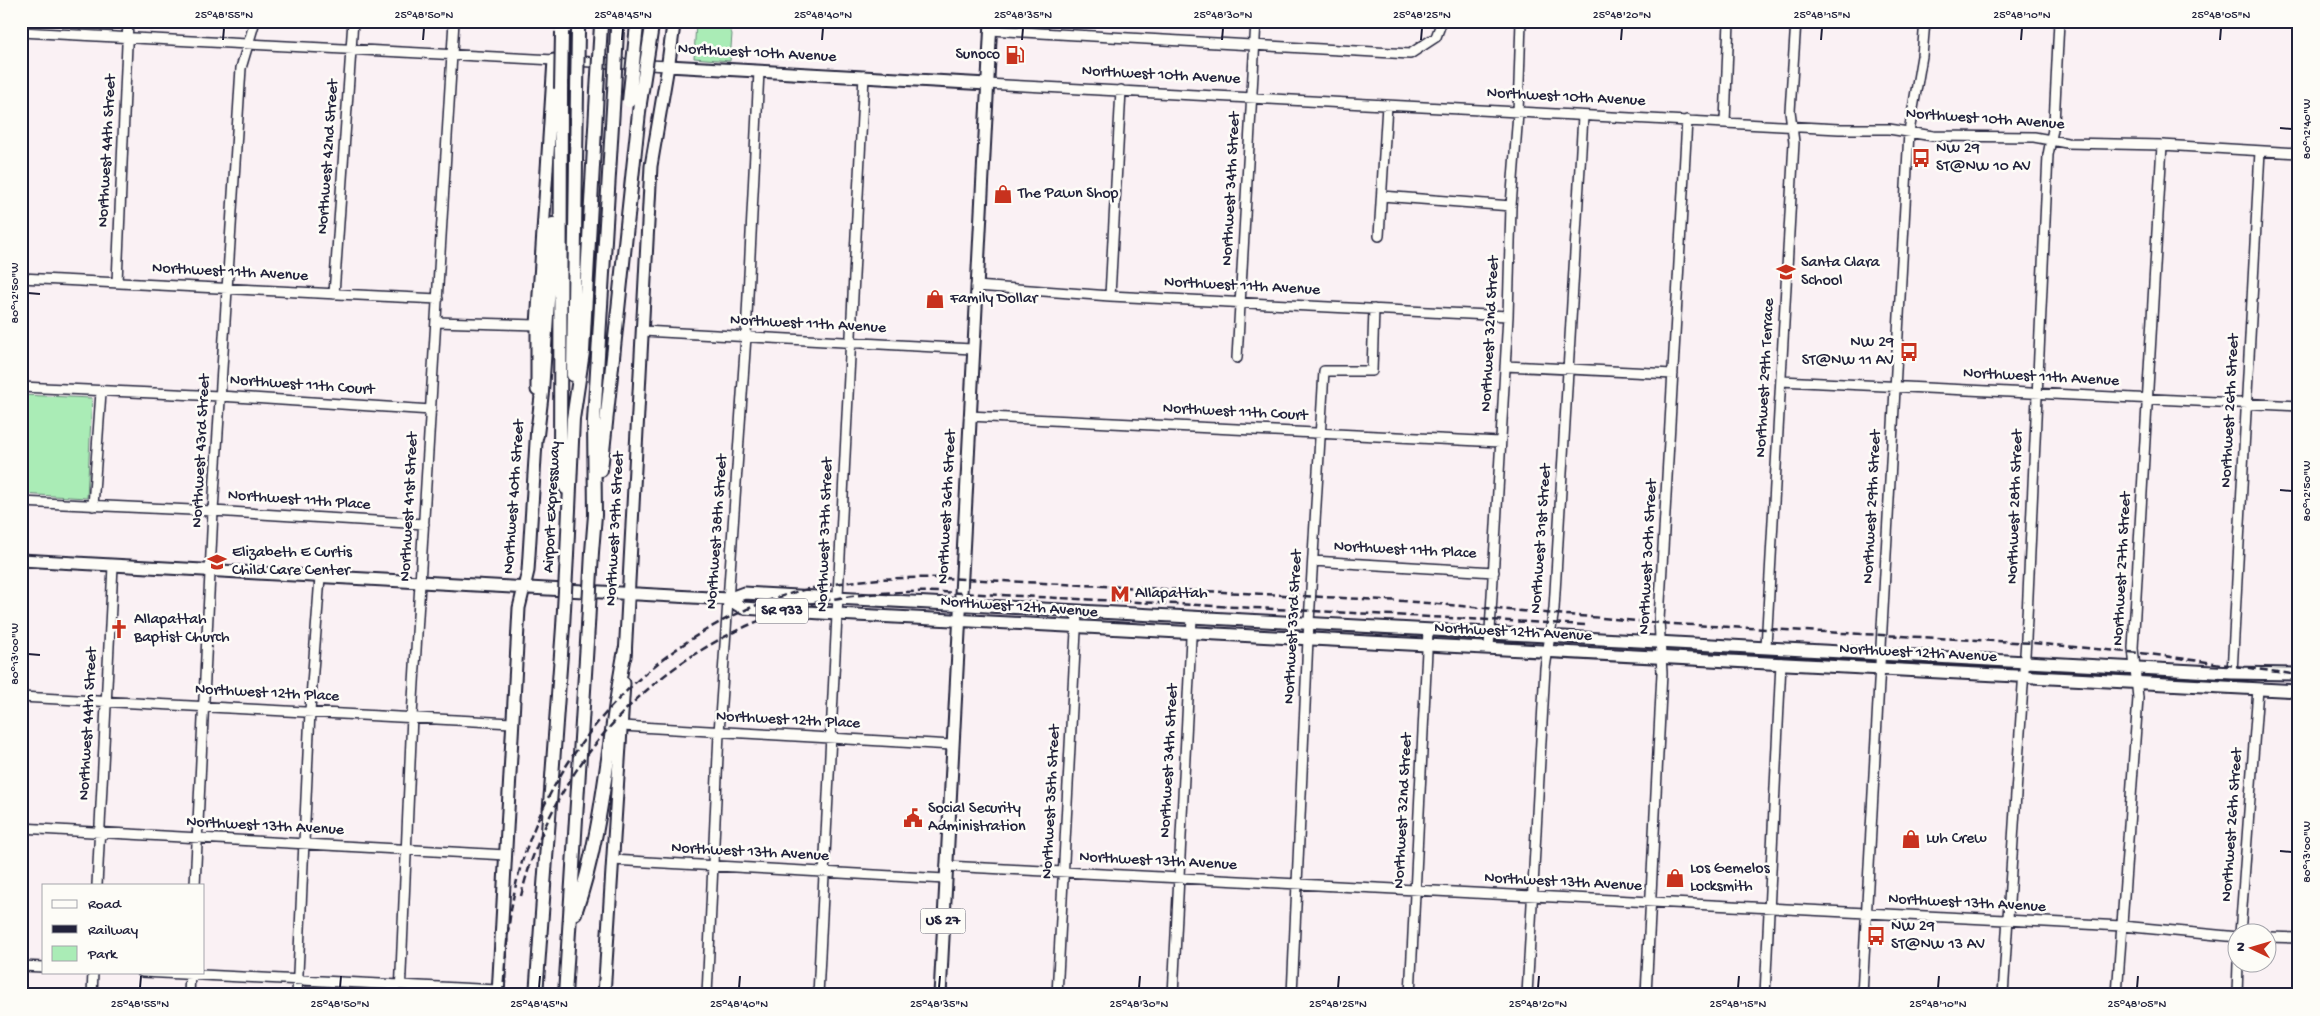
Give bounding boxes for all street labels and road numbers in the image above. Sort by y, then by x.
street label: Northwest 10th Avenue [677,40,838,68]
street label: Northwest 10th Avenue [1081,62,1242,90]
street label: Northwest 44th Street [95,73,122,228]
street label: Northwest 42nd Street [314,77,344,235]
street label: Northwest 10th Avenue [1486,84,1647,112]
street label: Northwest 10th Avenue [1905,105,2066,135]
street label: Northwest 34th Street [1218,110,1246,266]
street label: Northwest 32nd Street [1477,254,1505,412]
street label: Northwest 11th Avenue [151,259,309,287]
street label: Northwest 11th Avenue [1163,273,1321,301]
street label: Northwest 29th Terrace [1752,297,1780,458]
street label: Northwest 11th Avenue [729,311,887,339]
street label: Northwest 26th Street [2217,332,2245,488]
street label: Northwest 11th Avenue [1962,364,2120,392]
street label: Northwest 11th Court [229,371,376,401]
street label: Northwest 43rd Street [188,372,216,528]
street label: Northwest 11th Court [1162,400,1309,426]
street label: Northwest 40th Street [500,418,530,575]
street label: Northwest 36th Street [934,428,962,585]
street label: Northwest 29th Street [1859,428,1887,584]
street label: Northwest 28th Street [2004,428,2028,585]
street label: Northwest 41st Street [397,430,423,582]
street label: Airport Expressway [540,441,566,573]
street label: Northwest 39th Street [602,450,630,607]
street label: Northwest 38th Street [703,453,733,610]
street label: Northwest 37th Street [814,456,838,613]
street label: Northwest 31st Street [1527,462,1557,615]
street label: Northwest 30th Street [1635,477,1663,635]
street label: Northwest 11th Place [227,487,372,516]
street label: Northwest 27th Street [2109,490,2137,646]
street label: Northwest 11th Place [1333,538,1478,564]
street label: Northwest 33rd Street [1280,548,1308,705]
street label: Northwest 12th Avenue [940,593,1099,623]
road number: SR 933 [756,598,808,624]
street label: Northwest 12th Avenue [1434,619,1593,647]
street label: Northwest 12th Avenue [1839,640,1998,668]
street label: Northwest 44th Street [76,646,103,801]
street label: Northwest 12th Place [194,681,340,707]
street label: Northwest 34th Street [1156,682,1184,838]
street label: Northwest 12th Place [715,708,861,734]
street label: Northwest 35th Street [1038,723,1066,880]
street label: Northwest 32nd Street [1390,731,1418,889]
street label: Northwest 26th Street [2218,746,2248,902]
street label: Northwest 13th Avenue [186,813,345,841]
street label: Northwest 13th Avenue [671,839,830,867]
street label: Northwest 13th Avenue [1079,848,1238,876]
street label: Northwest 13th Avenue [1484,869,1643,897]
street label: Northwest 13th Avenue [1888,890,2047,918]
road number: US 27 [920,908,966,934]

